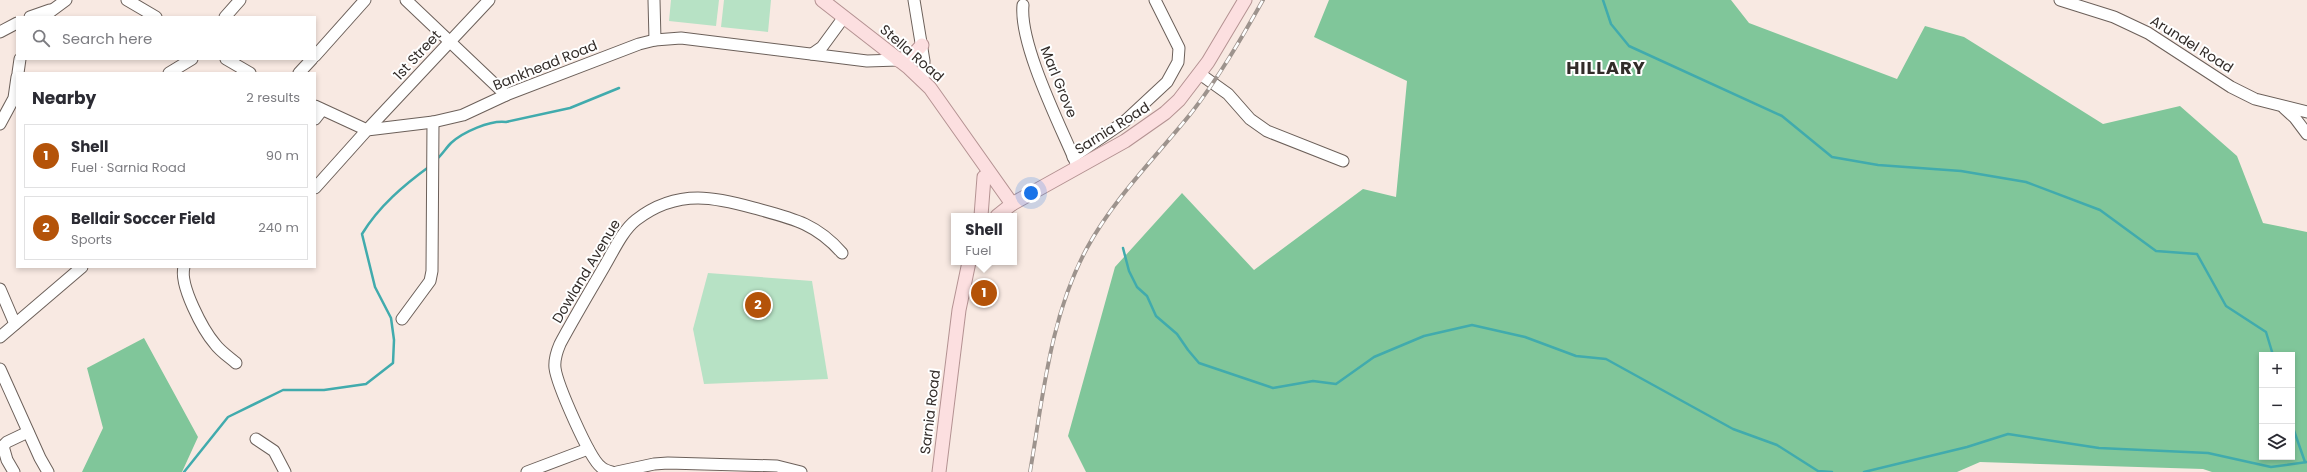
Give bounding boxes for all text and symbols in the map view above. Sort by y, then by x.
street label: Arundel Road [2147,11,2237,77]
search box [16,16,316,60]
street label: Stella Road [876,20,948,86]
street label: 1st Street [389,26,445,84]
icon: search [30,27,52,49]
text: Search here [62,28,152,49]
street label: Bankhead Road [490,35,600,95]
street label: Marl Grove [1036,43,1083,121]
district label: HILLARY [1566,55,1646,80]
text: Nearby [32,86,96,110]
text: 2 results [246,88,300,107]
street label: Sarnia Road [1071,97,1153,159]
text: Shell [71,136,108,157]
text: 1 [44,146,48,165]
text: 90 m [266,146,299,165]
text: Fuel · Sarnia Road [71,158,186,177]
your location [1021,183,1041,203]
text: Bellair Soccer Field [71,208,215,229]
popup [951,213,1017,265]
street label: Dowland Avenue [547,215,625,327]
text: 2 [42,218,50,237]
text: 240 m [258,218,299,237]
text: Shell [965,219,1003,240]
text: Sports [71,230,112,249]
text: Fuel [965,241,991,260]
pin: 1 [971,278,997,308]
pin: 2 [745,290,771,320]
map controls [2259,352,2295,460]
button: + [2259,352,2295,388]
street label: Sarnia Road [915,369,945,455]
button: − [2259,388,2295,424]
button: layers [2259,424,2295,460]

